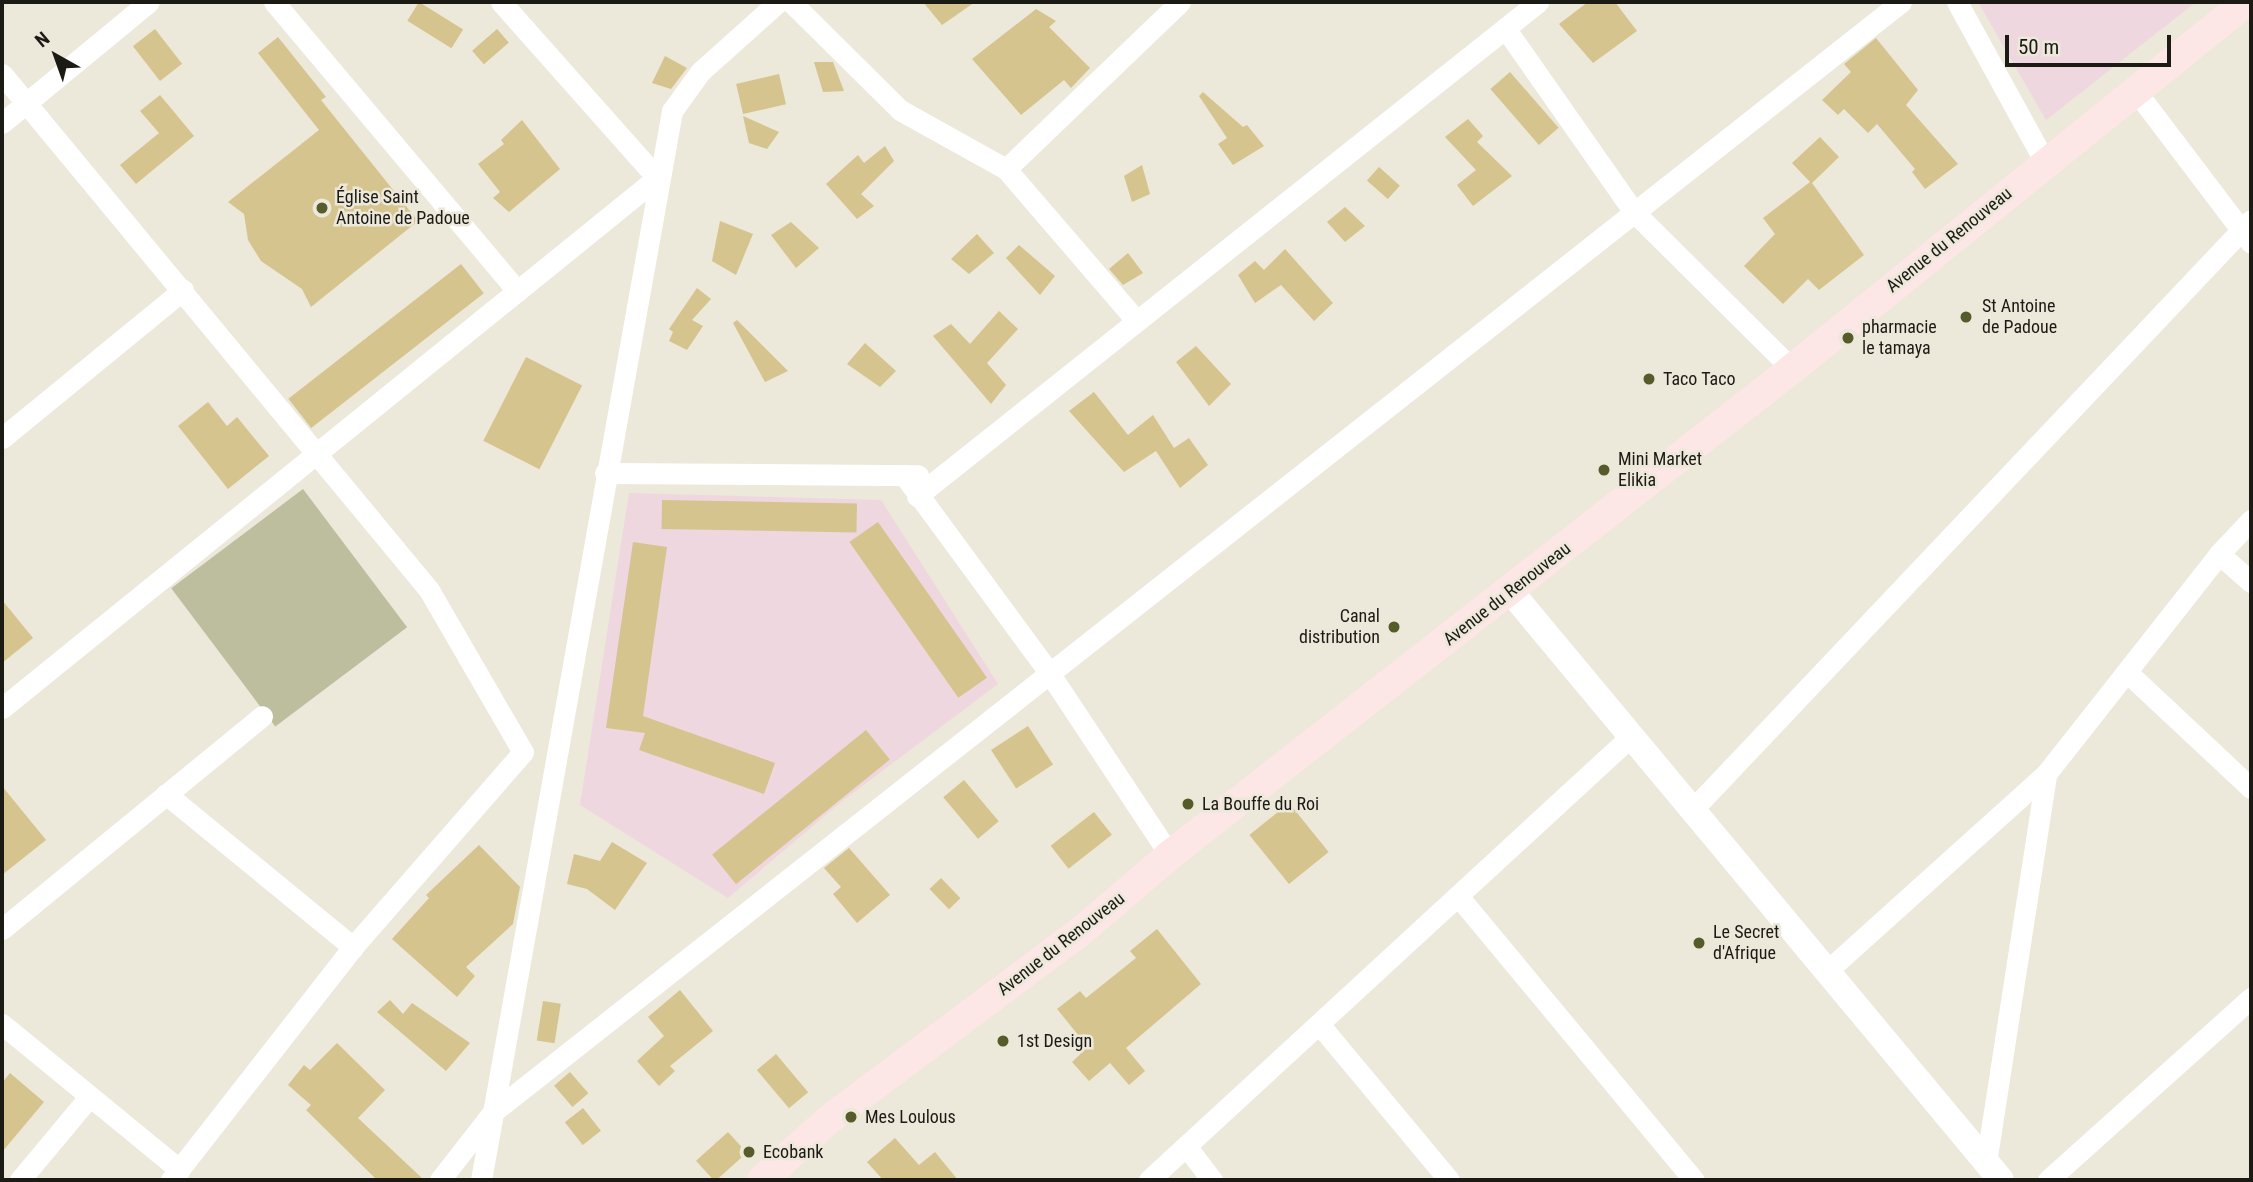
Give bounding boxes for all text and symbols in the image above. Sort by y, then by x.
north arrow [21,21,91,91]
scale bar [2008,21,2174,65]
text: N [30,27,54,52]
text: 50 m [2018,35,2059,59]
street label: Avenue du Renouveau [1882,183,2016,297]
place label: Église Saint Antoine de Padoue [336,187,470,230]
marker: Église Saint Antoine de Padoue [314,200,330,216]
place label: St Antoine de Padoue [1982,296,2057,338]
marker: St Antoine de Padoue [1956,307,1976,327]
place label: pharmacie le tamaya [1862,317,1937,360]
marker: pharmacie le tamaya [1840,330,1856,346]
place label: Taco Taco [1663,368,1736,390]
marker: Taco Taco [1641,371,1657,387]
place label: Mini Market Elikia [1618,449,1702,491]
marker: Mini Market Elikia [1596,462,1612,478]
street label: Avenue du Renouveau [1439,538,1575,650]
place label: Canal distribution [1299,606,1380,648]
marker: Canal distribution [1386,619,1402,635]
place label: La Bouffe du Roi [1202,793,1319,815]
marker: La Bouffe du Roi [1180,796,1196,812]
street label: Avenue du Renouveau [993,888,1129,1000]
place label: Le Secret d'Afrique [1713,922,1779,964]
marker: Le Secret d'Afrique [1691,935,1707,951]
place label: 1st Design [1017,1030,1092,1052]
marker: 1st Design [995,1033,1011,1049]
place label: Mes Loulous [865,1106,956,1128]
marker: Mes Loulous [843,1109,859,1125]
place label: Ecobank [763,1141,823,1163]
marker: Ecobank [741,1144,757,1160]

